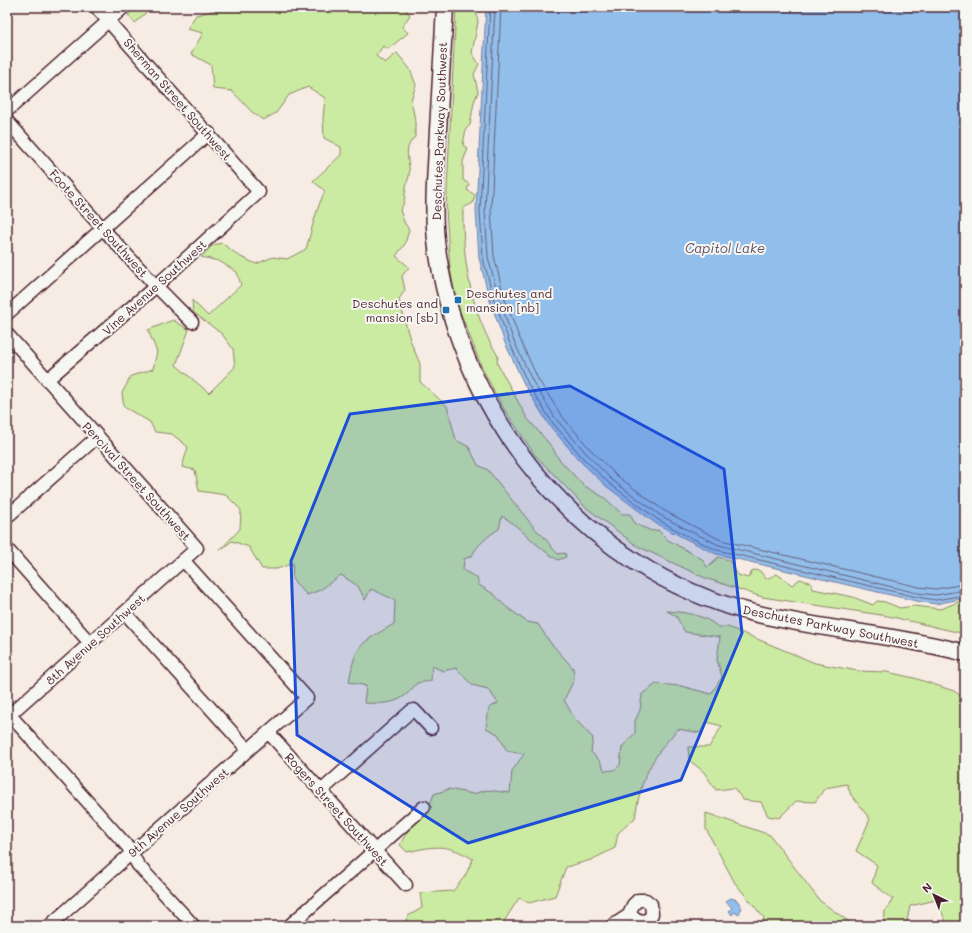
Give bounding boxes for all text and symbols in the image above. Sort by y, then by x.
street label: Sherman Street Southwest [120,35,236,163]
street label: Deschutes Parkway Southwest [428,41,450,221]
street label: Foote Street Southwest [46,166,152,280]
street label: Vine Avenue Southwest [98,236,210,338]
water label: Capitol Lake [685,239,765,256]
place label: Deschutes and mansion [nb] [466,285,552,315]
place label: Deschutes and mansion [sb] [352,295,438,325]
marker: Deschutes and mansion [nb] [453,295,463,305]
marker: Deschutes and mansion [sb] [441,305,451,315]
street label: Percival Street Southwest [79,418,195,544]
street label: 8th Avenue Southwest [42,590,148,688]
street label: Deschutes Parkway Southwest [742,601,920,651]
street label: Rogers Street Southwest [282,749,392,869]
street label: 9th Avenue Southwest [124,764,232,860]
north arrow [914,875,954,915]
text: N [919,879,935,896]

